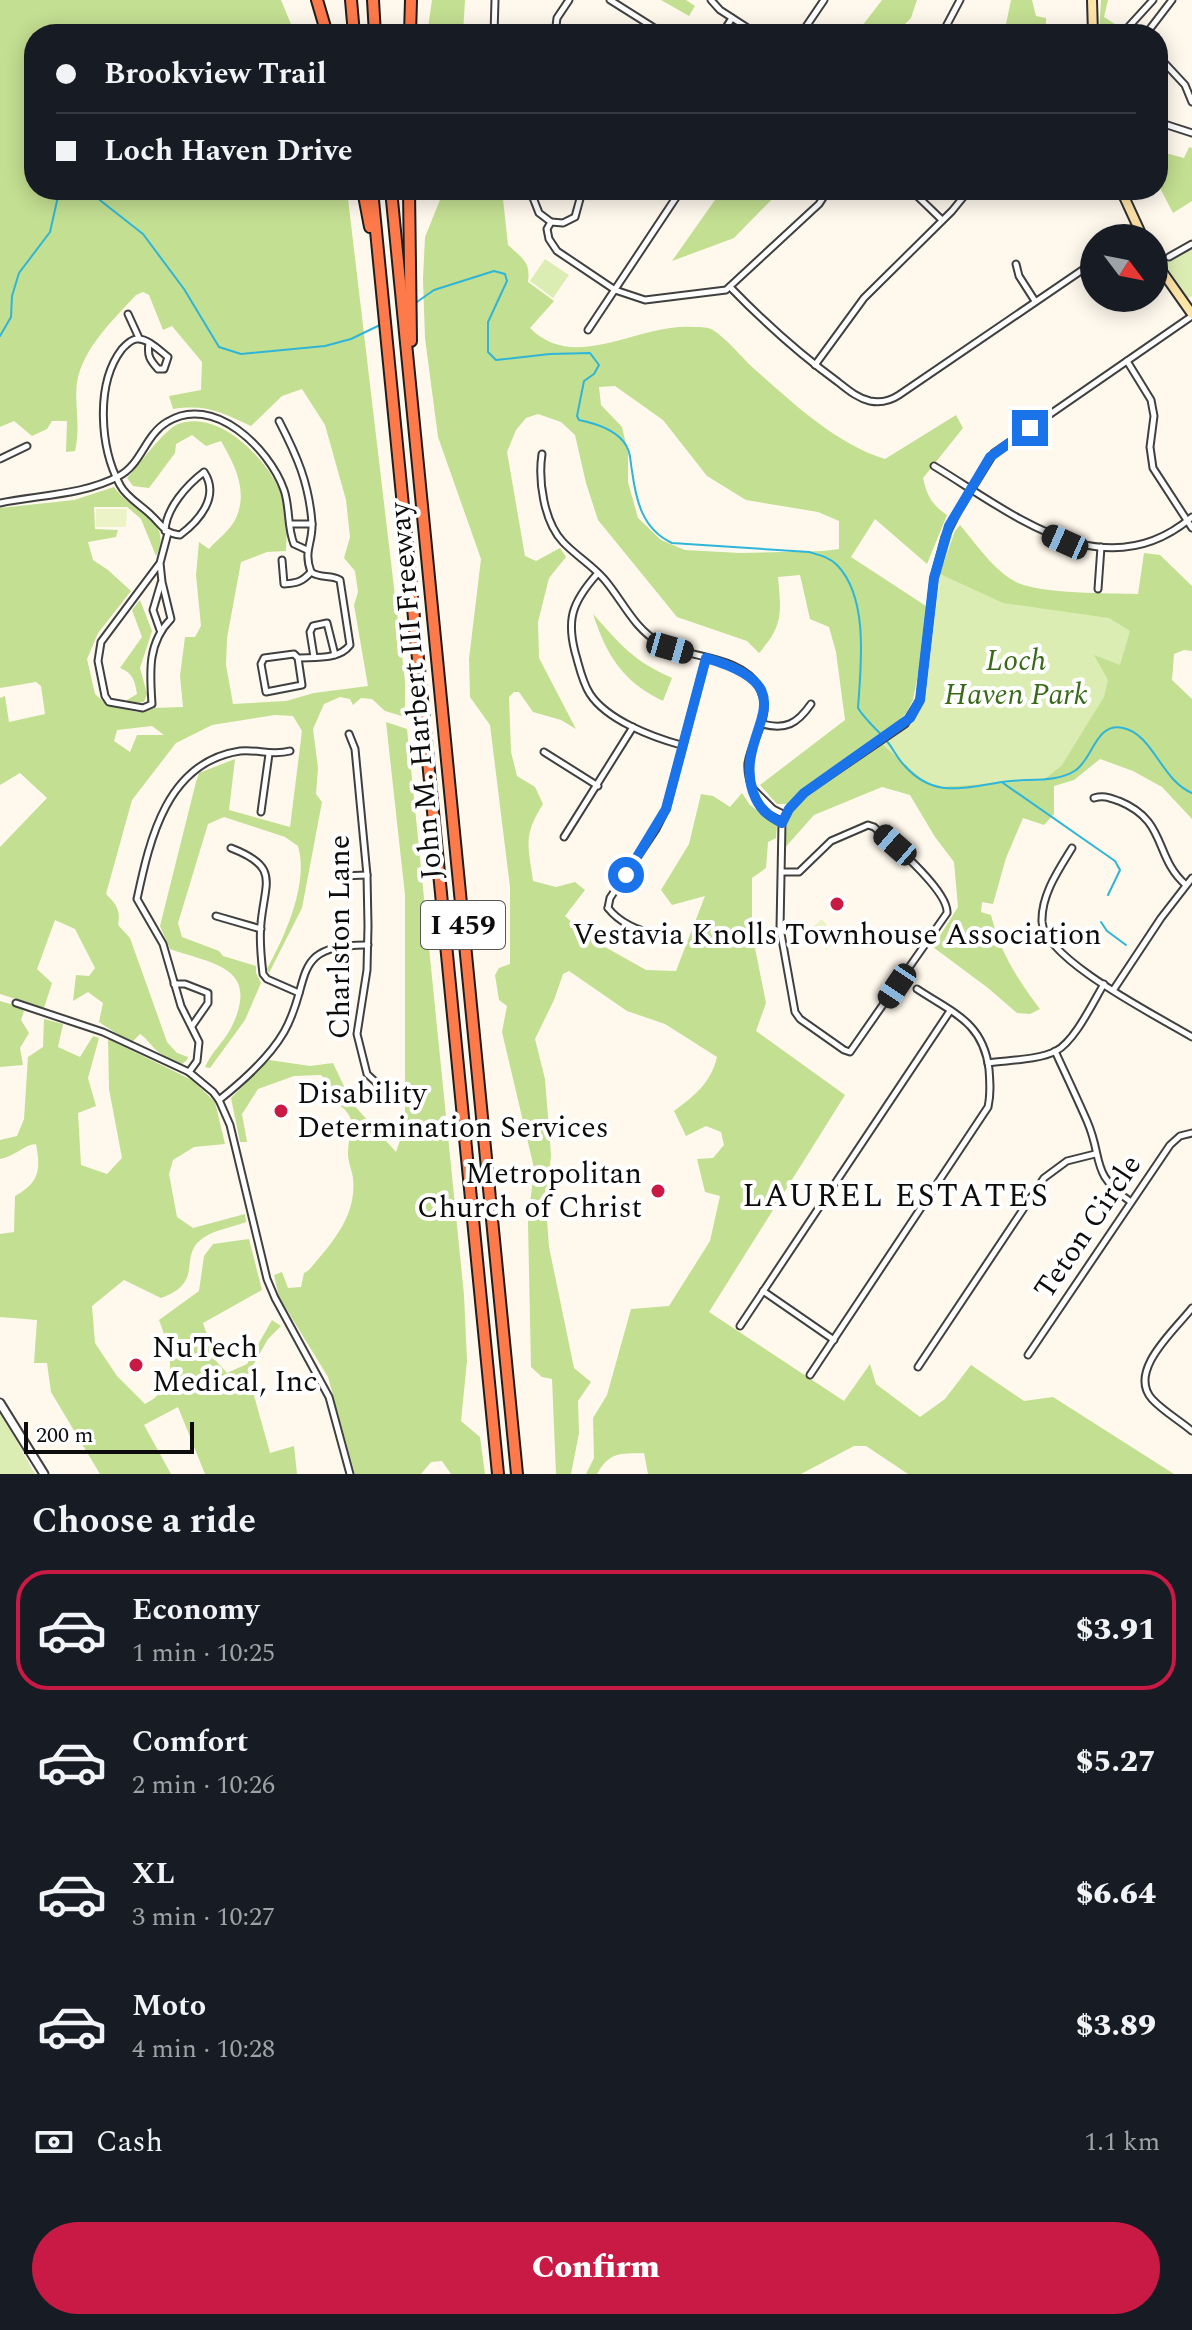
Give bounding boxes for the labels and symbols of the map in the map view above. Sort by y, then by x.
north arrow [1080,224,1168,312]
route end [1012,410,1048,446]
street label: John M. Harbert III Freeway [376,499,455,882]
car [1038,521,1092,563]
car [644,630,696,666]
park label: Loch Haven Park [944,638,1088,718]
car [869,820,921,870]
street label: Charlston Lane [317,835,363,1039]
route start [608,857,644,893]
marker: Vestavia Knolls Townhouse Association [828,895,846,913]
road number: I 459 [421,901,505,949]
place label: Vestavia Knolls Townhouse Association [572,912,1102,958]
car [874,959,920,1013]
place label: Disability Determination Services [297,1071,609,1151]
marker: Disability Determination Services [272,1102,290,1120]
street label: Teton Circle [1023,1145,1153,1309]
place label: Metropolitan Church of Christ [417,1151,642,1231]
district label: LAUREL ESTATES [742,1172,1050,1221]
marker: Metropolitan Church of Christ [649,1182,667,1200]
place label: NuTech Medical, Inc [152,1325,318,1405]
marker: NuTech Medical, Inc [127,1356,145,1374]
scale bar [24,1418,194,1454]

